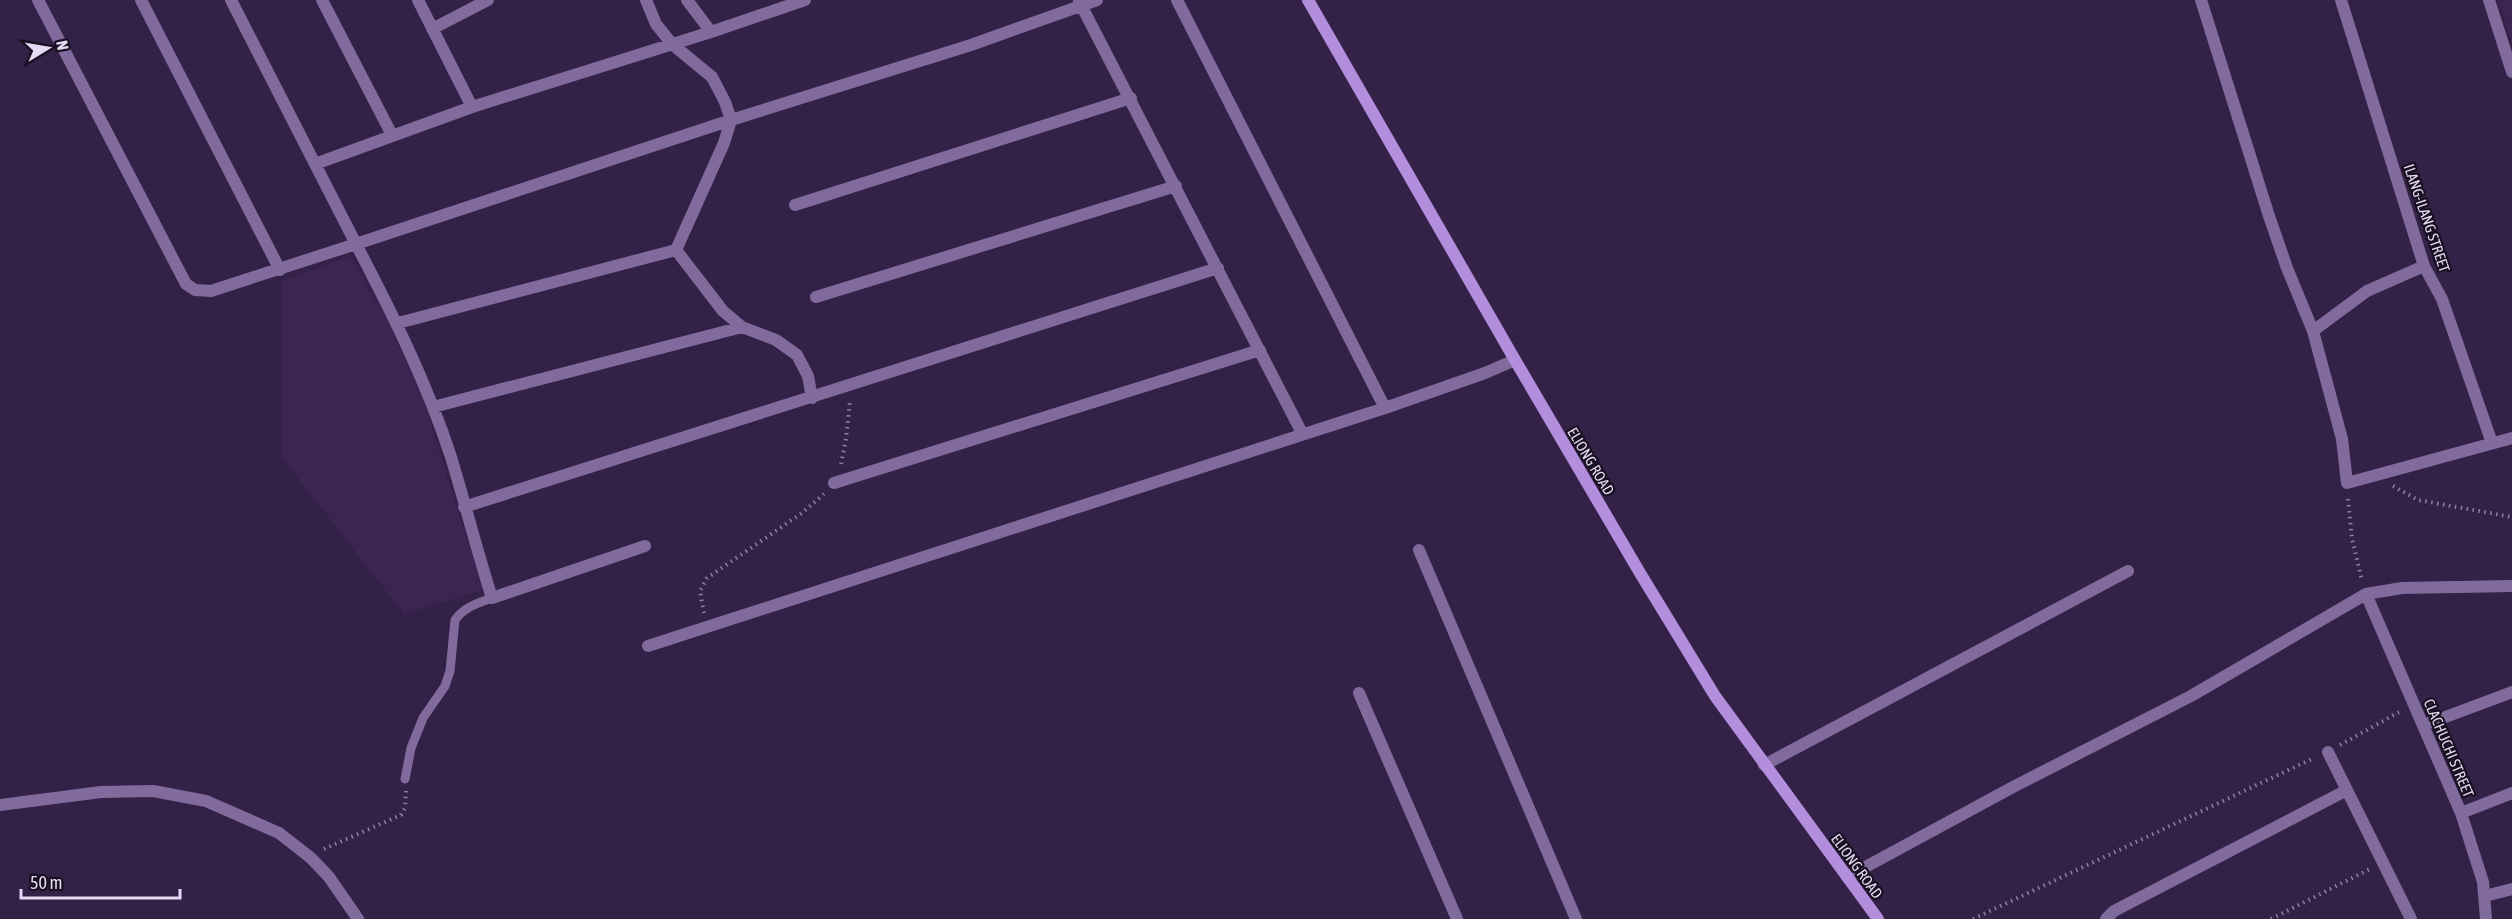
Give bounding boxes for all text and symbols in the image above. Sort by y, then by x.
north arrow [18,18,78,78]
text: N [53,39,72,51]
street label: ILANG-ILANG STREET [2401,162,2454,275]
street label: ELIONG ROAD [1564,424,1618,498]
street label: CLACHUCHI STREET [2421,696,2478,800]
street label: ELIONG ROAD [1828,830,1886,902]
scale bar [21,862,180,900]
text: 50 m [30,872,62,893]

